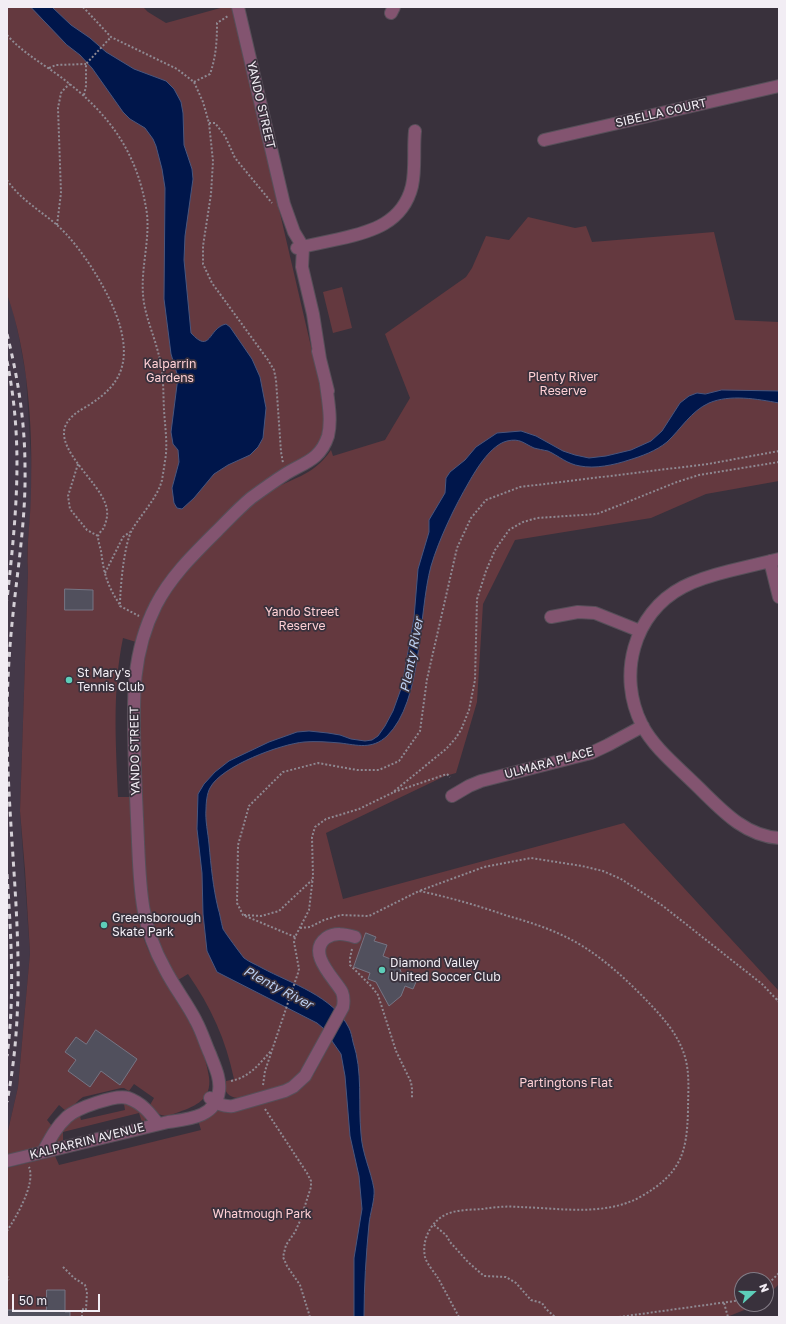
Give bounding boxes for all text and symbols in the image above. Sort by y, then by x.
street label: YANDO STREET [244,60,278,150]
street label: SIBELLA COURT [614,96,708,130]
park label: Kalparrin Gardens [144,357,196,385]
park label: Plenty River Reserve [528,370,598,398]
park label: Yando Street Reserve [265,605,339,633]
water label: Plenty River [397,616,427,694]
place label: St Mary's Tennis Club [77,666,144,694]
marker: St Mary's Tennis Club [64,675,74,685]
street label: YANDO STREET [127,706,143,796]
street label: ULMARA PLACE [503,744,595,782]
place label: Greensborough Skate Park [112,911,201,939]
marker: Greensborough Skate Park [99,920,109,930]
place label: Diamond Valley United Soccer Club [390,956,501,984]
water label: Plenty River [241,963,315,1013]
marker: Diamond Valley United Soccer Club [377,965,387,975]
park label: Partingtons Flat [519,1076,613,1090]
street label: KALPARRIN AVENUE [28,1120,146,1162]
park label: Whatmough Park [212,1207,312,1221]
north arrow [734,1272,774,1312]
text: N [757,1282,772,1294]
scale bar [14,1286,102,1312]
text: 50 m [19,1293,47,1308]

